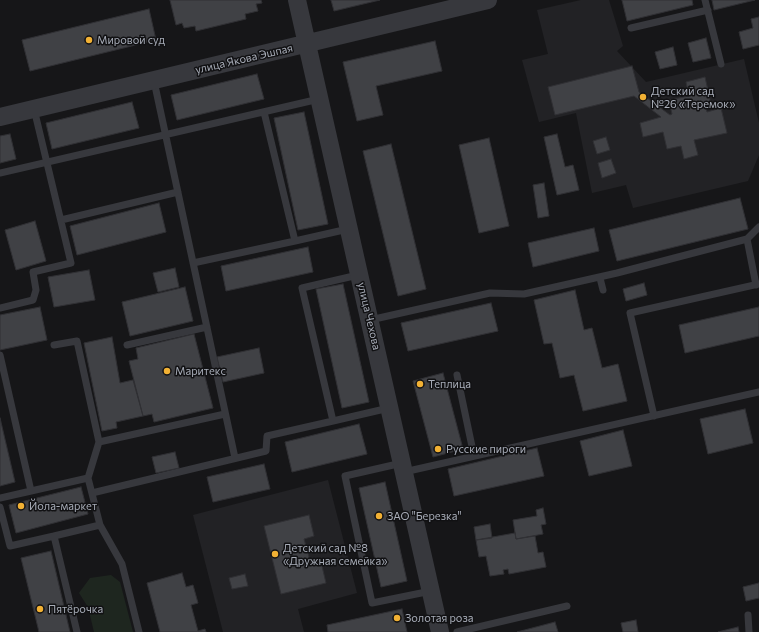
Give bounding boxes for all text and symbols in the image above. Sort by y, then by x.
place label: Мировой суд [97,33,165,47]
marker: Мировой суд [84,35,94,45]
street label: улица Якова Эшпая [194,41,294,77]
place label: Детский сад №26 «Теремок» [651,84,735,110]
marker: Детский сад №26 «Теремок» [638,92,648,102]
street label: улица Чехова [355,281,383,351]
place label: Маритекс [175,364,226,378]
marker: Маритекс [162,366,172,376]
place label: Теплица [428,377,471,391]
marker: Теплица [415,379,425,389]
place label: Русские пироги [446,442,526,456]
marker: Русские пироги [433,444,443,454]
place label: Йола-маркет [29,499,97,513]
marker: Йола-маркет [16,501,26,511]
place label: ЗАО "Березка" [387,509,462,523]
marker: ЗАО "Березка" [374,511,384,521]
place label: Детский сад №8 «Дружная семейка» [283,541,387,567]
marker: Детский сад №8 «Дружная семейка» [270,549,280,559]
place label: Пятёрочка [48,602,103,616]
marker: Пятёрочка [35,604,45,614]
place label: Золотая роза [405,611,473,625]
marker: Золотая роза [392,613,402,623]

